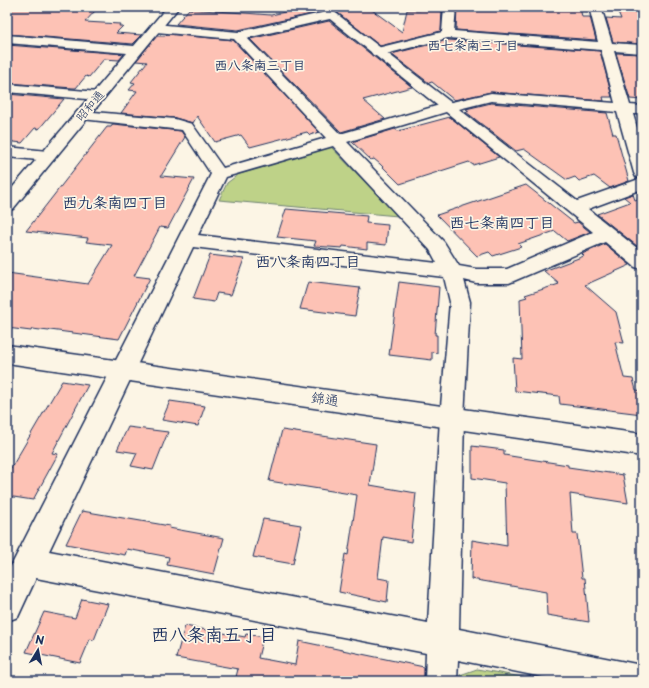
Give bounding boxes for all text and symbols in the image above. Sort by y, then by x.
district label: 西七条南三丁目 [427,35,519,54]
district label: 西八条南三丁目 [214,55,306,74]
street label: 昭和通 [71,86,108,125]
district label: 西九条南四丁目 [62,190,168,213]
district label: 西七条南四丁目 [449,210,555,233]
district label: 西八条南四丁目 [255,249,361,272]
street label: 錦通 [310,386,340,411]
district label: 西八条南五丁目 [151,620,277,647]
north arrow [18,630,58,670]
text: N [34,631,46,649]

